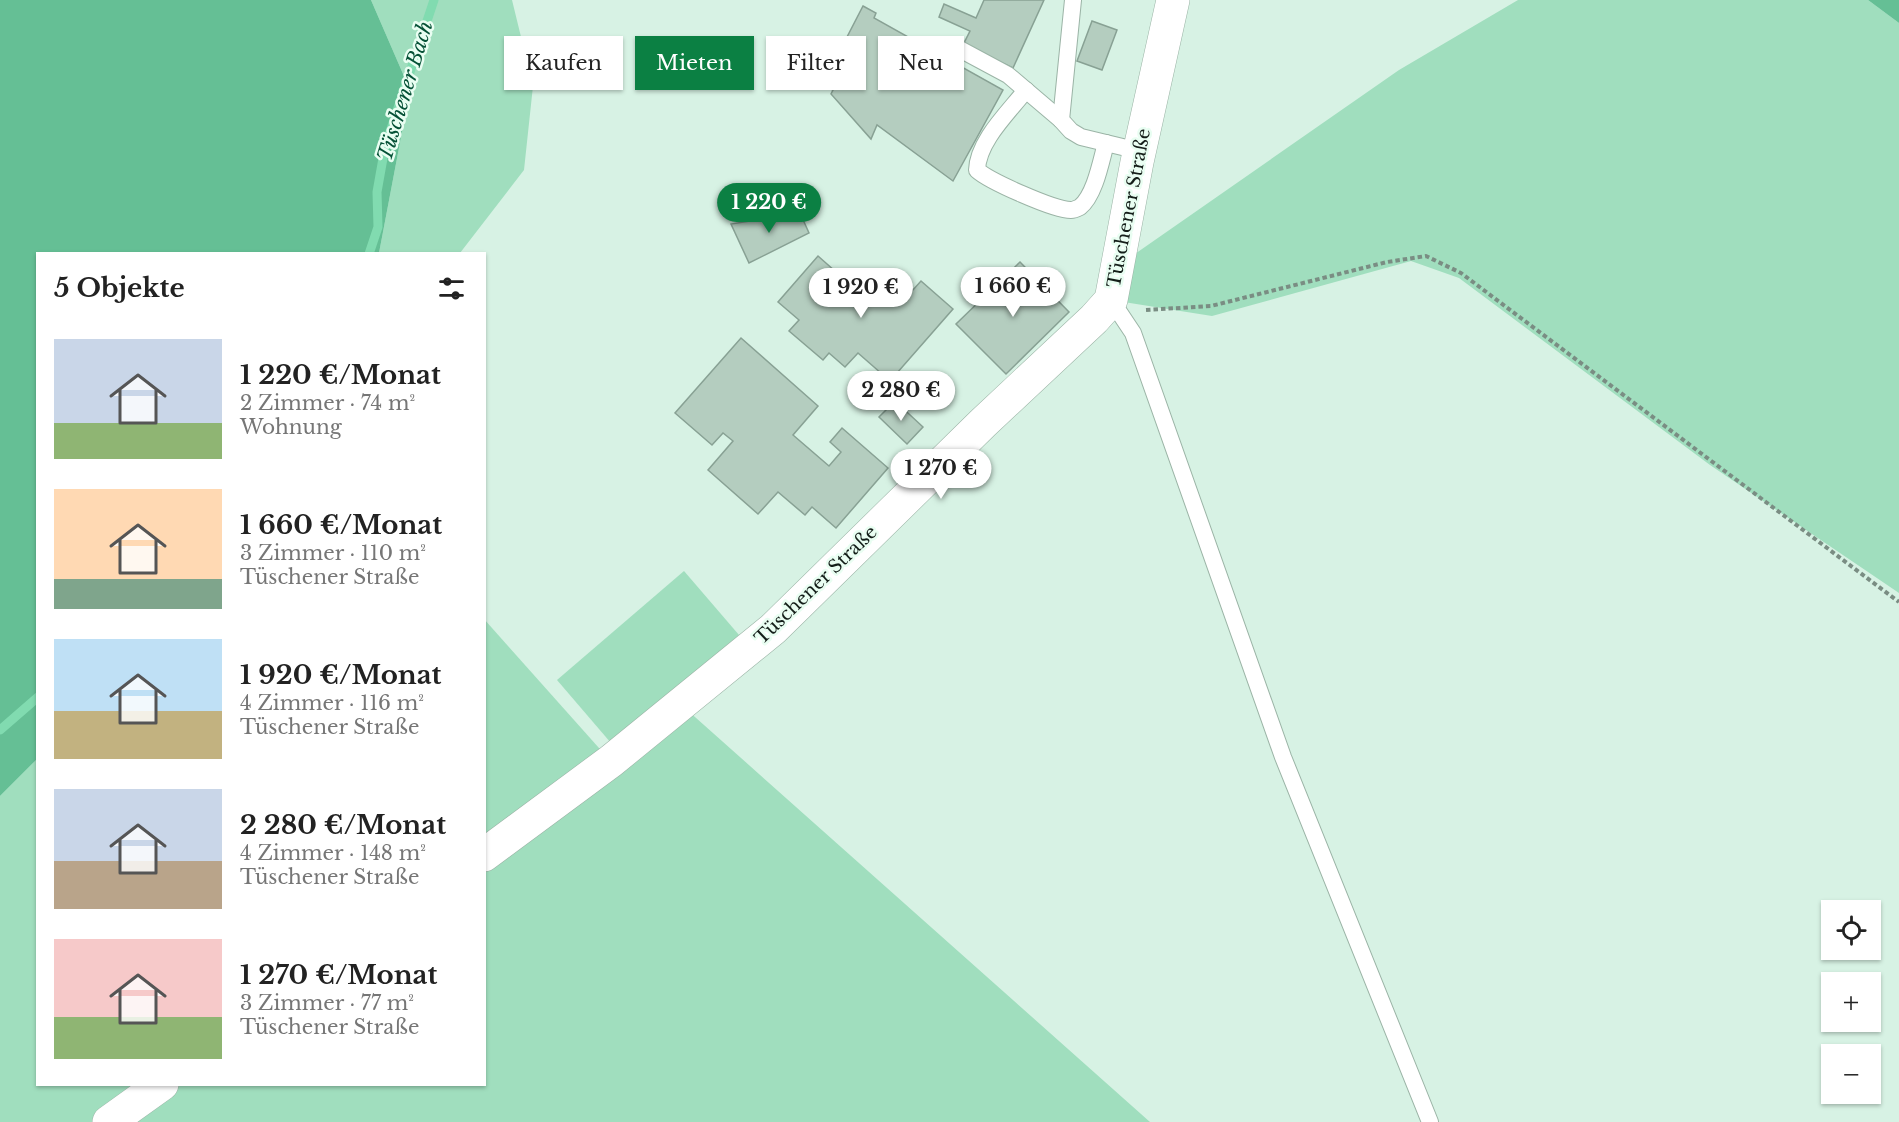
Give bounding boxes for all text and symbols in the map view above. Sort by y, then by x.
water label: Tüschener Bach [372,18,438,164]
chip: Kaufen [504,36,623,90]
chip: Mieten [635,36,754,90]
chip: Filter [766,36,866,90]
chip: Neu [878,36,964,90]
street label: Tüschener Straße [1103,127,1155,289]
pin: 1 220 € [714,183,824,234]
text: 1 220 € [731,190,807,214]
pin: 1 660 € [958,267,1068,318]
pin: 1 920 € [806,268,916,319]
text: 5 Objekte [54,272,185,304]
icon: filters [435,272,468,305]
text: 1 660 € [975,274,1051,298]
text: 1 920 € [823,275,899,299]
text: 1 220 €/Monat [240,359,441,391]
icon: home [102,363,174,435]
pin: 2 280 € [846,371,956,422]
text: 2 280 € [861,378,941,402]
text: 2 Zimmer · 74 m² [240,391,415,415]
text: Wohnung [240,415,342,439]
pin: 1 270 € [886,449,996,500]
text: 1 270 € [904,456,978,480]
text: 1 660 €/Monat [240,509,442,541]
icon: home [102,513,174,585]
street label: Tüschener Straße [750,521,882,649]
text: 3 Zimmer · 110 m² [240,541,426,565]
text: Tüschener Straße [240,565,419,589]
text: 1 920 €/Monat [240,659,442,691]
icon: home [102,663,174,735]
text: 4 Zimmer · 116 m² [240,691,424,715]
text: Tüschener Straße [240,715,419,739]
text: 2 280 €/Monat [240,809,446,841]
icon: home [102,813,174,885]
text: 4 Zimmer · 148 m² [240,841,426,865]
text: Tüschener Straße [240,865,419,889]
map controls [1821,900,1881,1104]
button: locate [1821,900,1881,960]
text: 1 270 €/Monat [240,959,437,991]
icon: home [102,963,174,1035]
button: + [1821,972,1881,1032]
text: 3 Zimmer · 77 m² [240,991,414,1015]
text: Tüschener Straße [240,1015,419,1039]
button: − [1821,1044,1881,1104]

